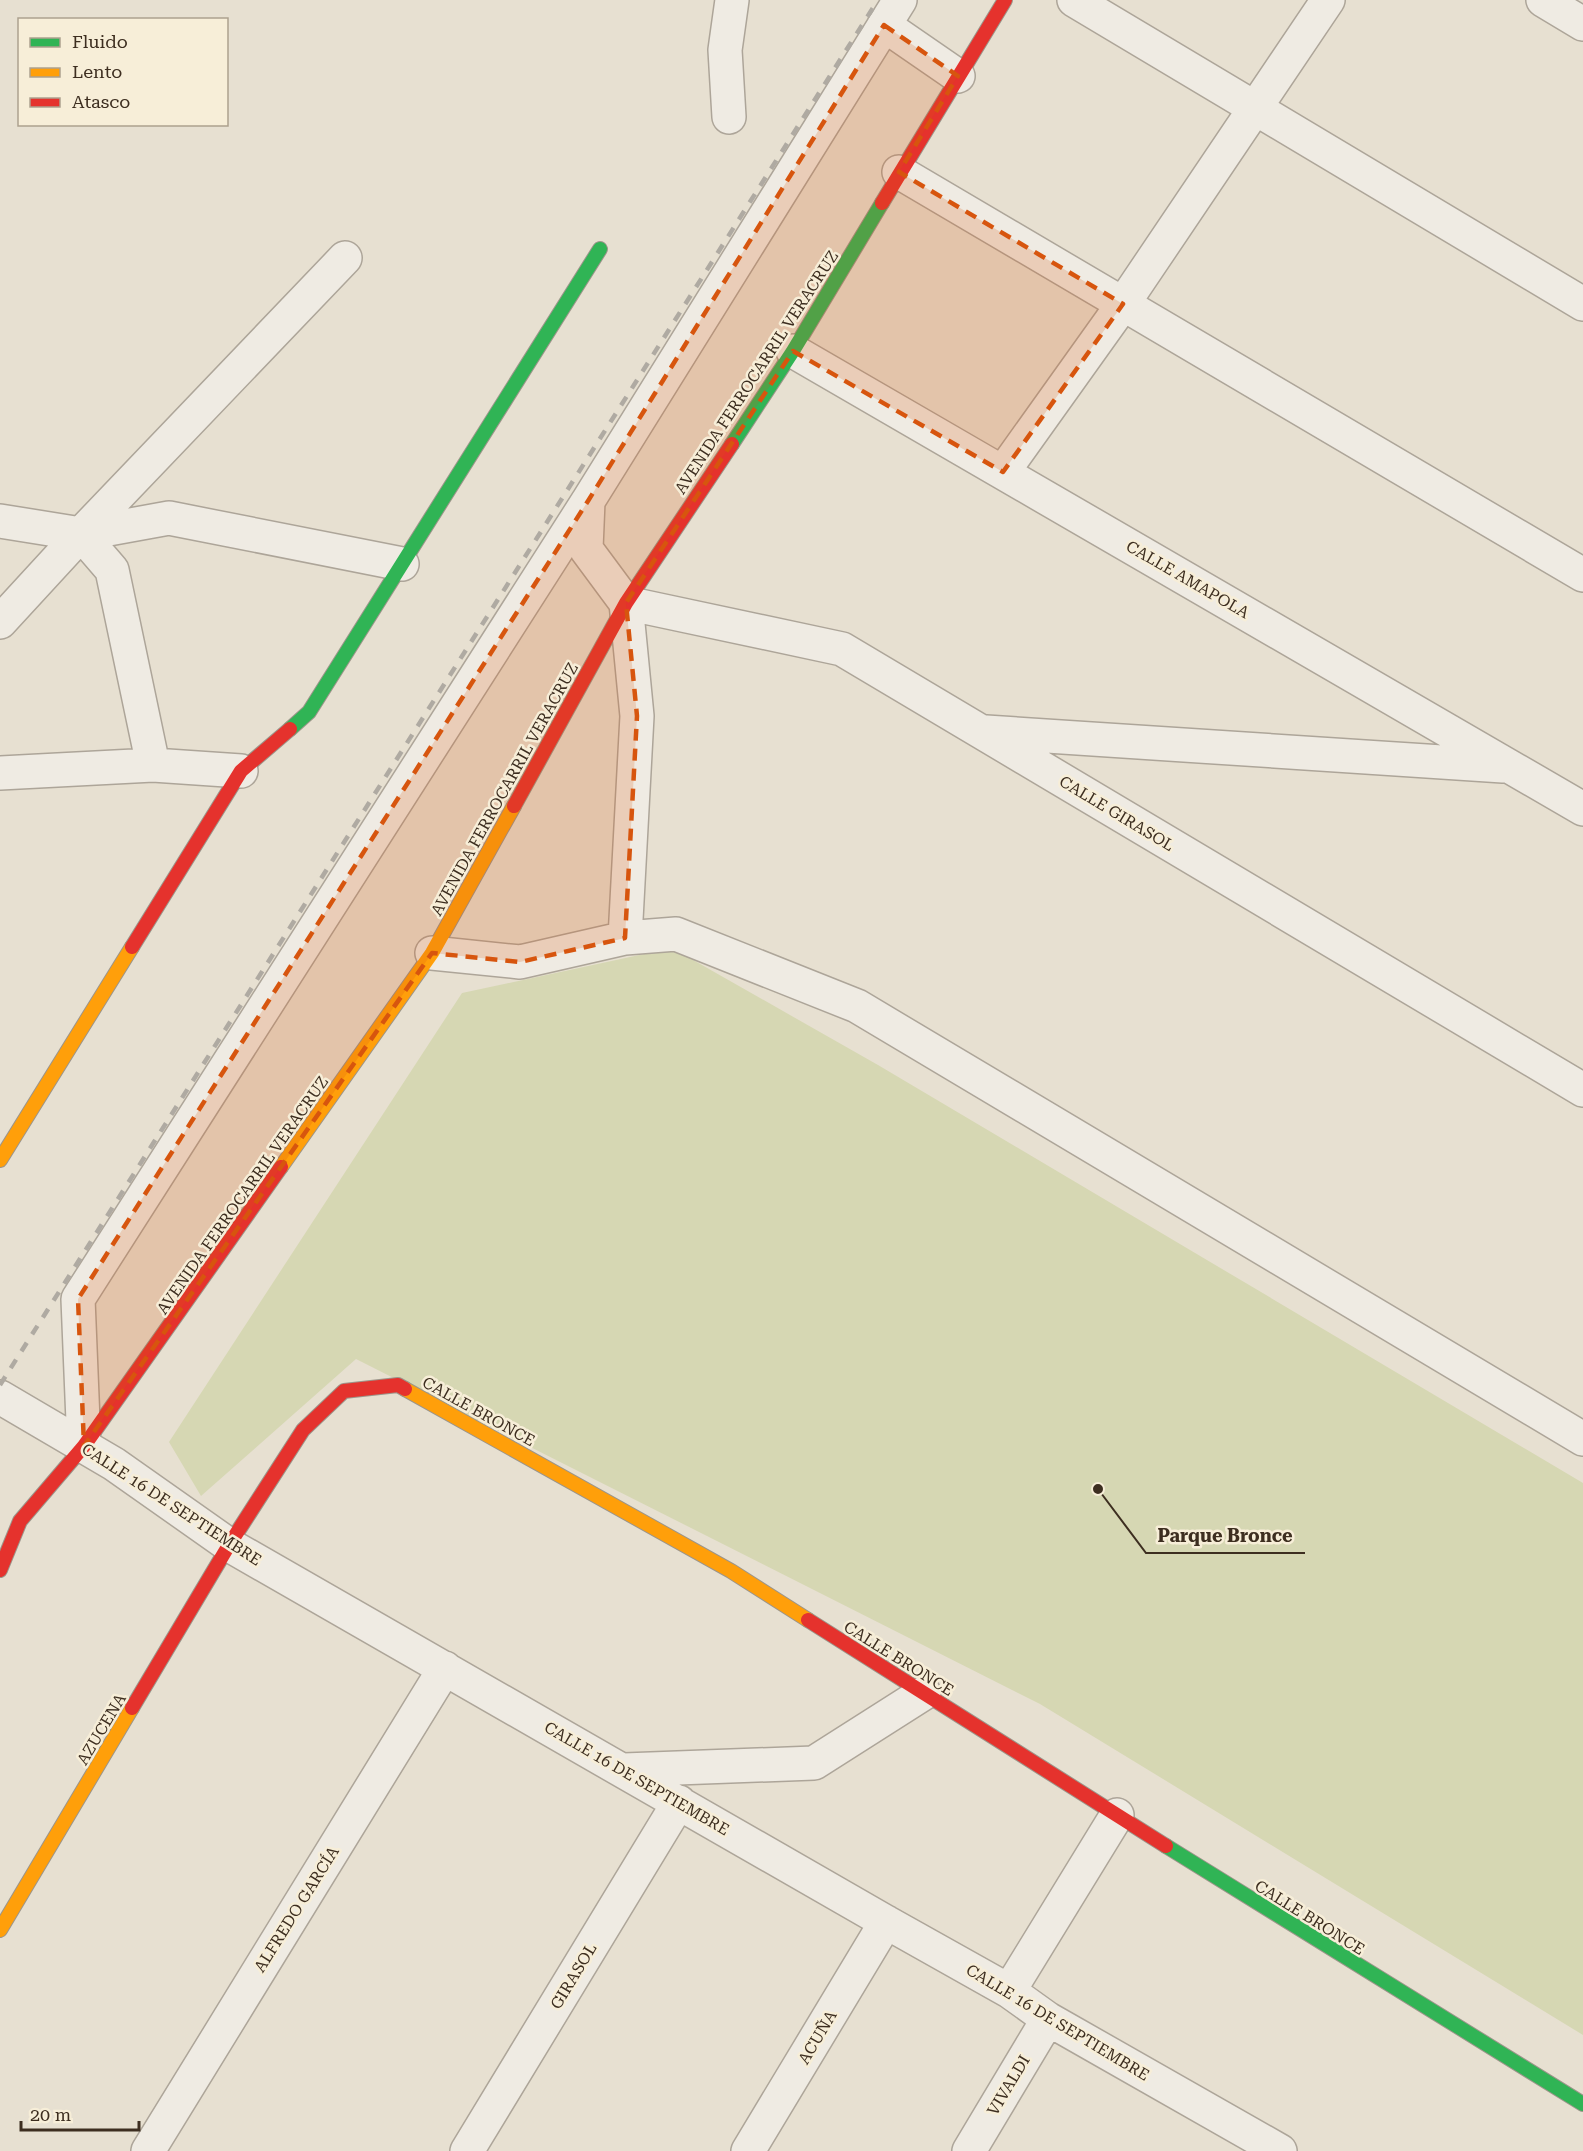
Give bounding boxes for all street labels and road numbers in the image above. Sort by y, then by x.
street label: AVENIDA FERROCARRIL VERACRUZ [671,247,842,497]
street label: CALLE AMAPOLA [1123,536,1253,623]
street label: AVENIDA FERROCARRIL VERACRUZ [427,660,582,919]
street label: CALLE GIRASOL [1056,772,1178,855]
street label: AVENIDA FERROCARRIL VERACRUZ [153,1073,332,1318]
street label: CALLE BRONCE [419,1373,538,1450]
street label: CALLE 16 DE SEPTIEMBRE [78,1439,265,1570]
street label: CALLE BRONCE [840,1617,957,1700]
street label: AZUCENA [73,1690,130,1768]
street label: CALLE 16 DE SEPTIEMBRE [541,1718,733,1839]
street label: ALFREDO GARCÍA [250,1842,343,1976]
street label: CALLE BRONCE [1251,1876,1368,1959]
street label: GIRASOL [546,1940,601,2013]
street label: CALLE 16 DE SEPTIEMBRE [963,1960,1153,2085]
street label: ACUÑA [794,2006,841,2067]
street label: VIVALDI [983,2052,1034,2119]

